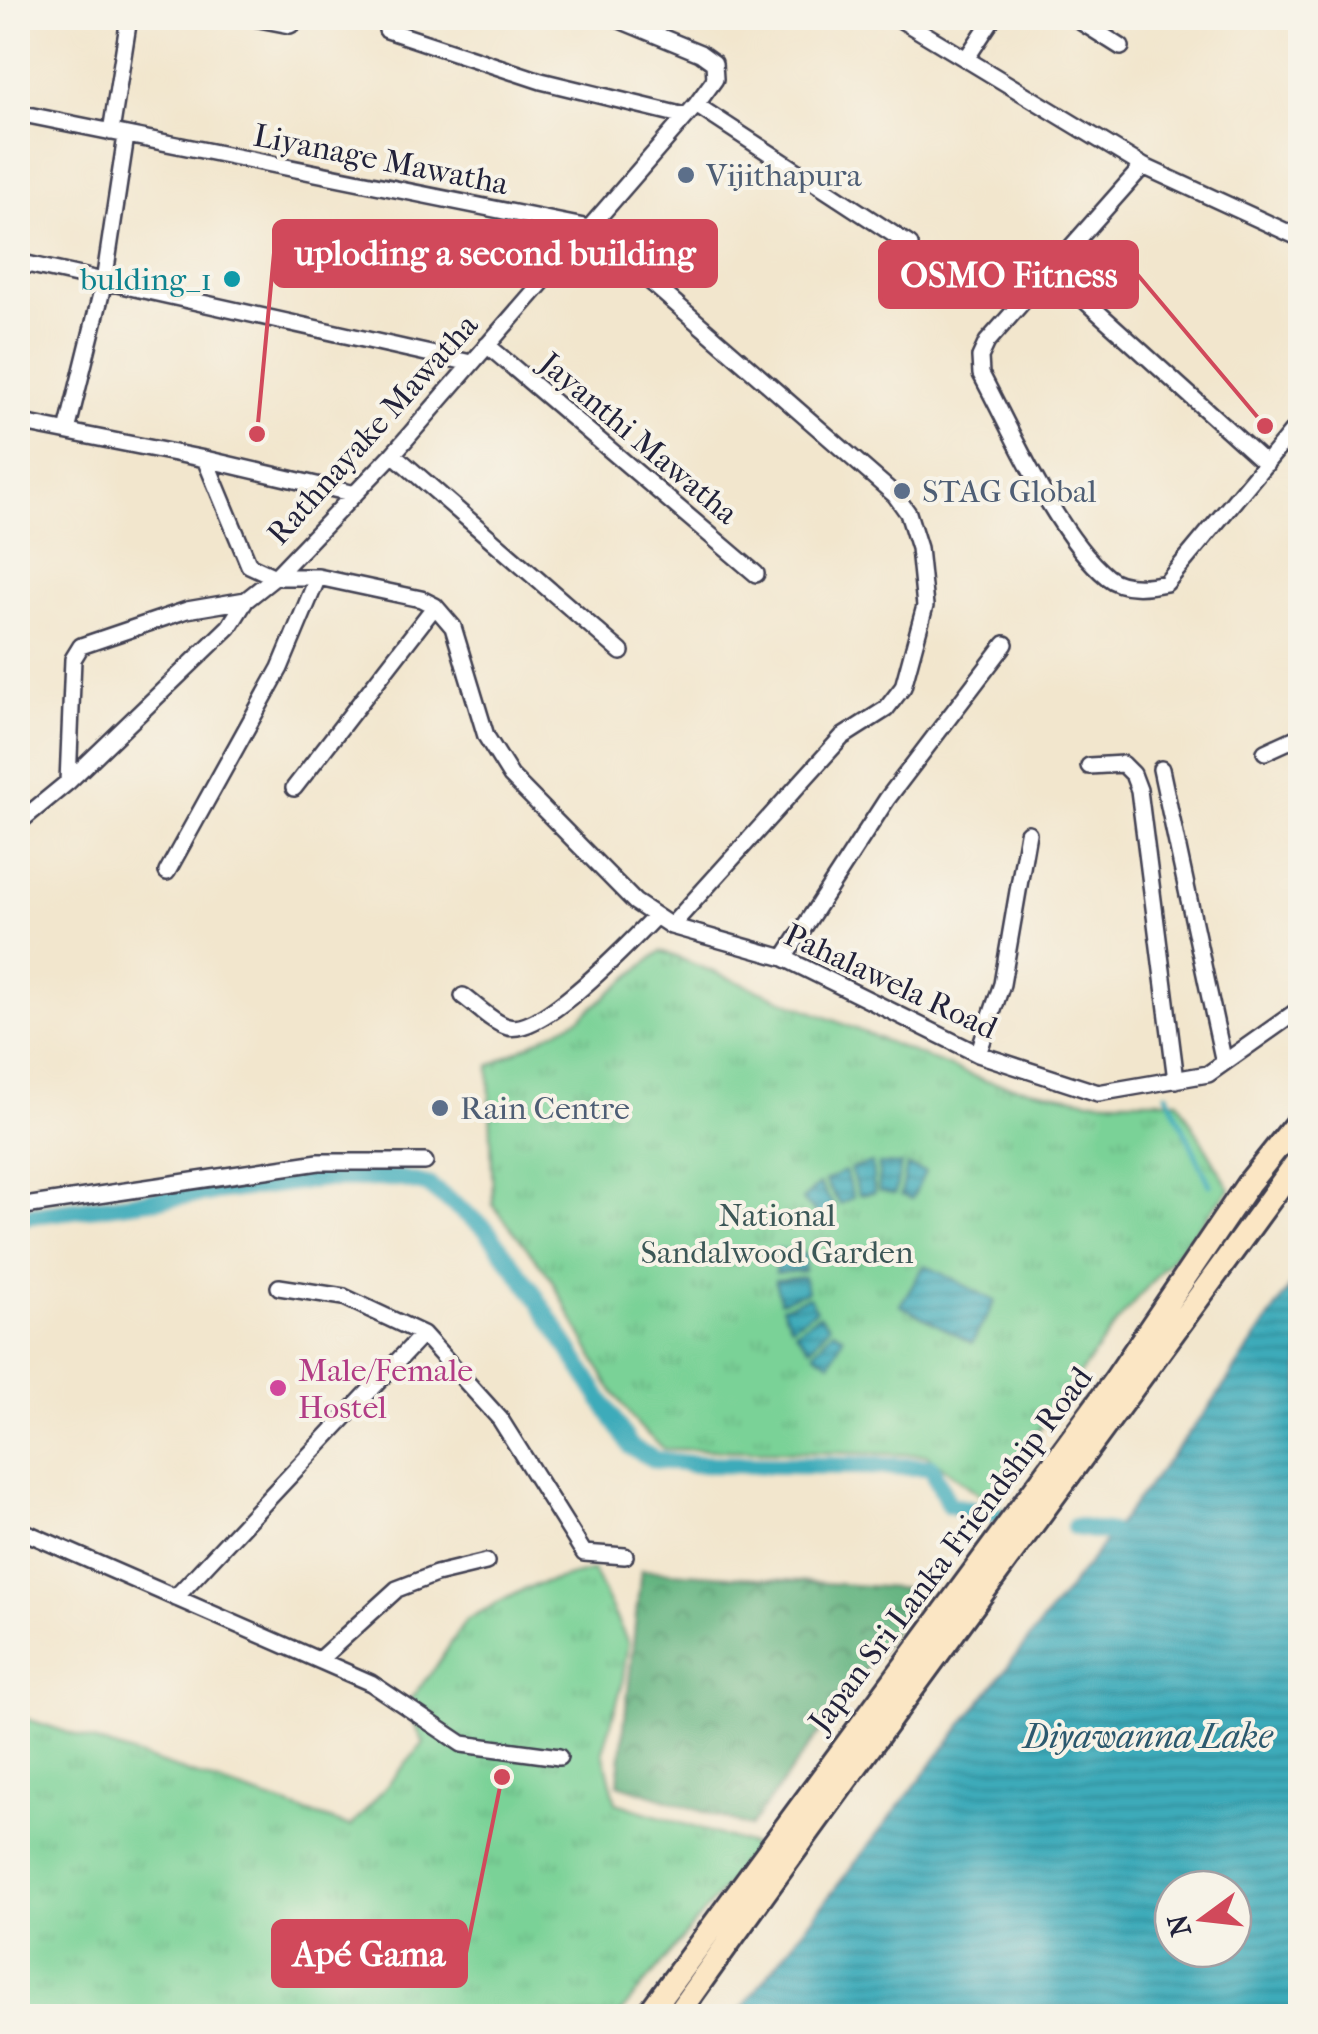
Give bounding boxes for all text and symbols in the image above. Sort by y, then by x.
street label: Liyanage Mawatha [250,117,513,203]
place label: Vijithapura [705,157,863,194]
marker: Vijithapura [675,164,697,186]
callout: uploding a second building [274,221,716,286]
text: uploding a second building [293,233,697,274]
callout: OSMO Fitness [880,242,1137,307]
text: OSMO Fitness [900,255,1118,296]
place label: bulding_1 [79,261,212,298]
marker: bulding_1 [221,268,243,290]
street label: Rathnayake Mawatha [259,306,486,552]
street label: Jayanthi Mawatha [530,343,746,533]
place label: STAG Global [922,473,1097,510]
marker: STAG Global [891,480,913,502]
street label: Pahalawela Road [779,916,1003,1047]
place label: Rain Centre [460,1090,630,1127]
marker: Rain Centre [429,1097,451,1119]
park label: National Sandalwood Garden [641,1197,914,1271]
place label: Male/Female Hostel [298,1352,473,1426]
street label: Japan Sri Lanka Friendship Road [799,1359,1100,1741]
marker: Male/Female Hostel [267,1377,289,1399]
water label: Diyawanna Lake [1021,1716,1274,1757]
north arrow [1153,1869,1253,1969]
text: N [1160,1910,1198,1940]
callout: Apé Gama [273,1921,466,1986]
text: Apé Gama [291,1934,446,1975]

